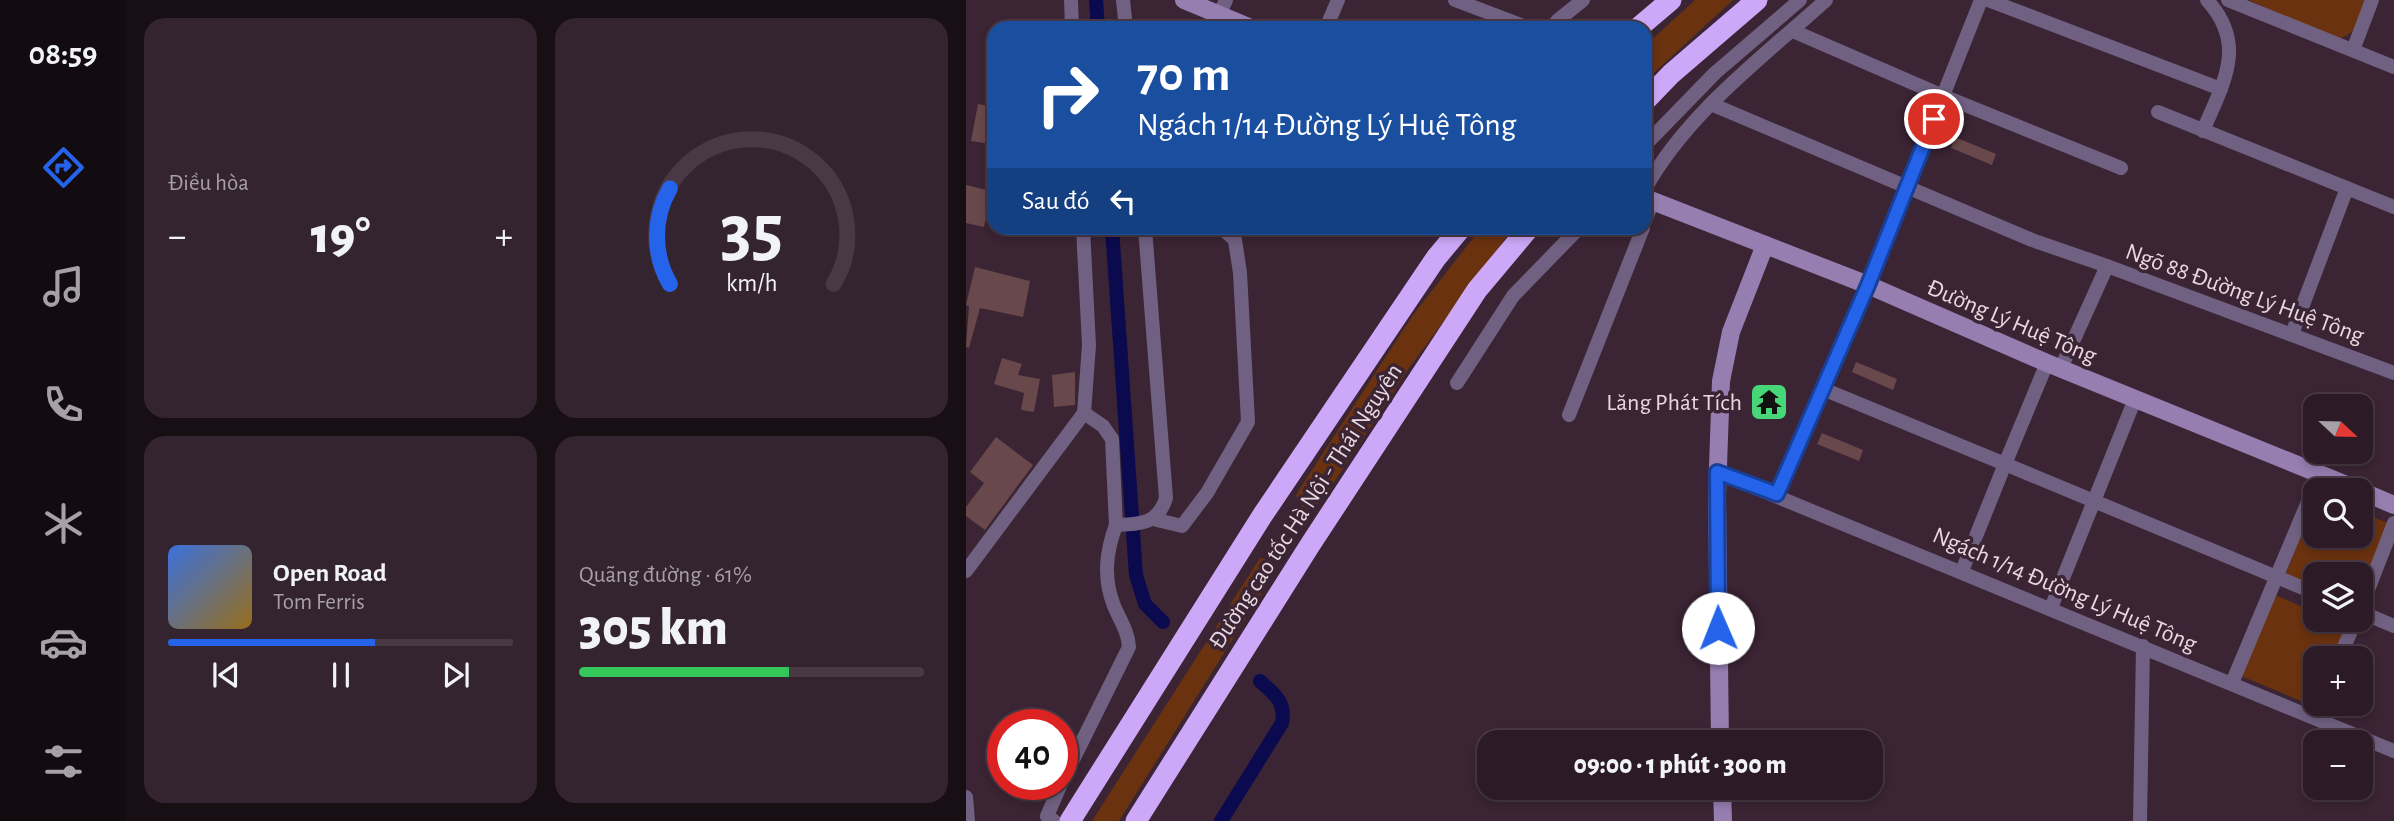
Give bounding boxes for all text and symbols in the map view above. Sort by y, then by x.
text: 08:59 [28,38,98,70]
icon: right [1022,49,1113,140]
text: 70 m [1137,51,1231,100]
pin [1904,89,1964,149]
icon: arrive [1915,100,1953,138]
text: Ngách 1/14 Đường Lý Huệ Tông [1137,109,1516,141]
icon: directions [39,143,88,192]
text: Điều hòa [168,172,249,195]
icon: left [1104,182,1142,220]
text: Sau đó [1022,188,1090,214]
text: 35 [720,196,783,269]
text: 19° [311,210,370,262]
text: − [168,218,186,256]
text: + [495,218,513,256]
street label: Ngõ 88 Đường Lý Huệ Tông [2122,240,2367,348]
icon: music [39,262,88,311]
text: km/h [726,271,777,296]
street label: Đường Lý Huệ Tông [1923,275,2100,369]
street label: Đường cao tốc Hà Nội - Thái Nguyên [1205,360,1407,653]
icon: phone [39,380,88,429]
temple icon: Lăng Phát Tích [1748,381,1790,423]
place label: Lăng Phát Tích [1606,391,1742,415]
north arrow [2303,394,2373,464]
map controls [2303,394,2373,800]
button: search [2303,478,2373,548]
icon: climate [39,499,88,548]
street label: Ngách 1/14 Đường Lý Huệ Tông [1929,523,2201,657]
text: Open Road [273,560,387,586]
button: layers [2303,562,2373,632]
text: Quãng đường · 61% [579,564,752,587]
text: Tom Ferris [273,591,365,614]
position arrow [1681,591,1755,665]
text: 305 km [579,602,728,654]
icon: car [39,618,88,667]
button: + [2303,646,2373,716]
icon: previous [207,656,245,694]
icon: pause [322,656,360,694]
icon: next [437,656,475,694]
speed limit sign: 40 [987,709,1078,800]
button: − [2303,730,2373,800]
icon: filters [39,737,88,786]
text: 09:00 · 1 phút · 300 m [1574,752,1786,778]

